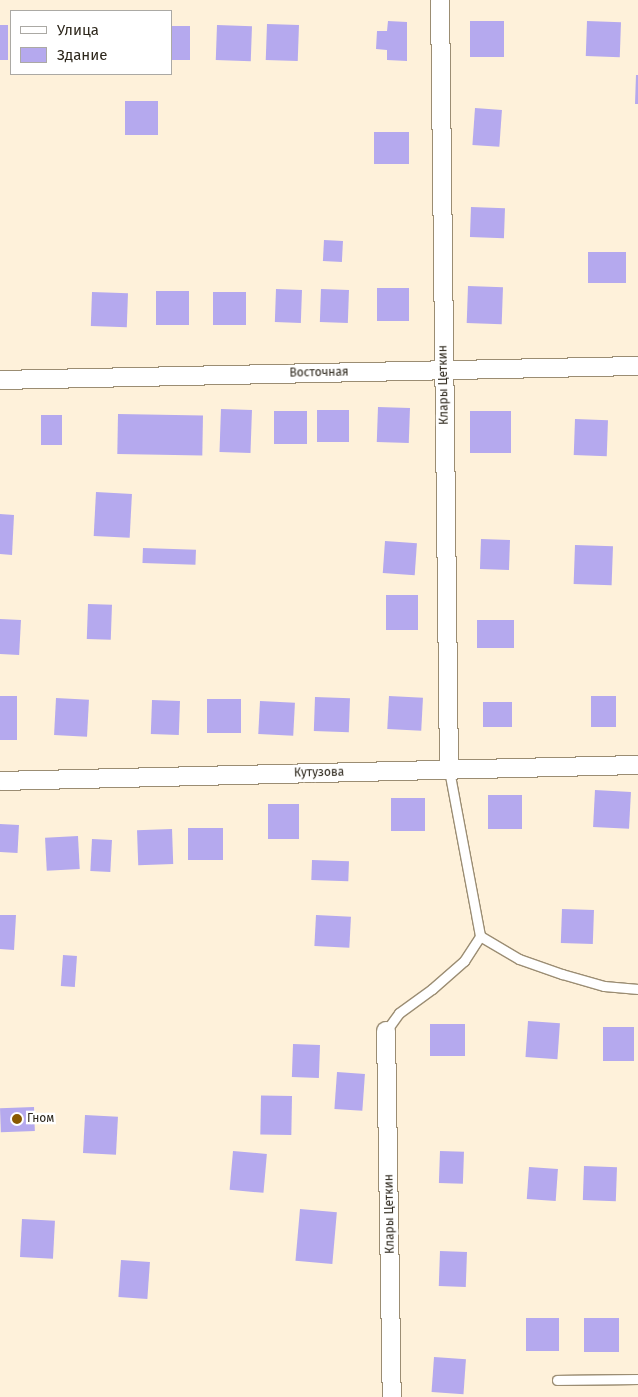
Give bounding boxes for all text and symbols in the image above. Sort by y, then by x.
legend [10,10,172,75]
text: Улица [57,21,99,39]
text: Здание [57,46,107,64]
street label: Клары Цеткин [436,345,452,425]
street label: Восточная [289,365,349,381]
street label: Кутузова [294,765,344,781]
place label: Гном [27,1112,54,1126]
marker: Гном [11,1113,23,1125]
street label: Клары Цеткин [382,1174,398,1254]

